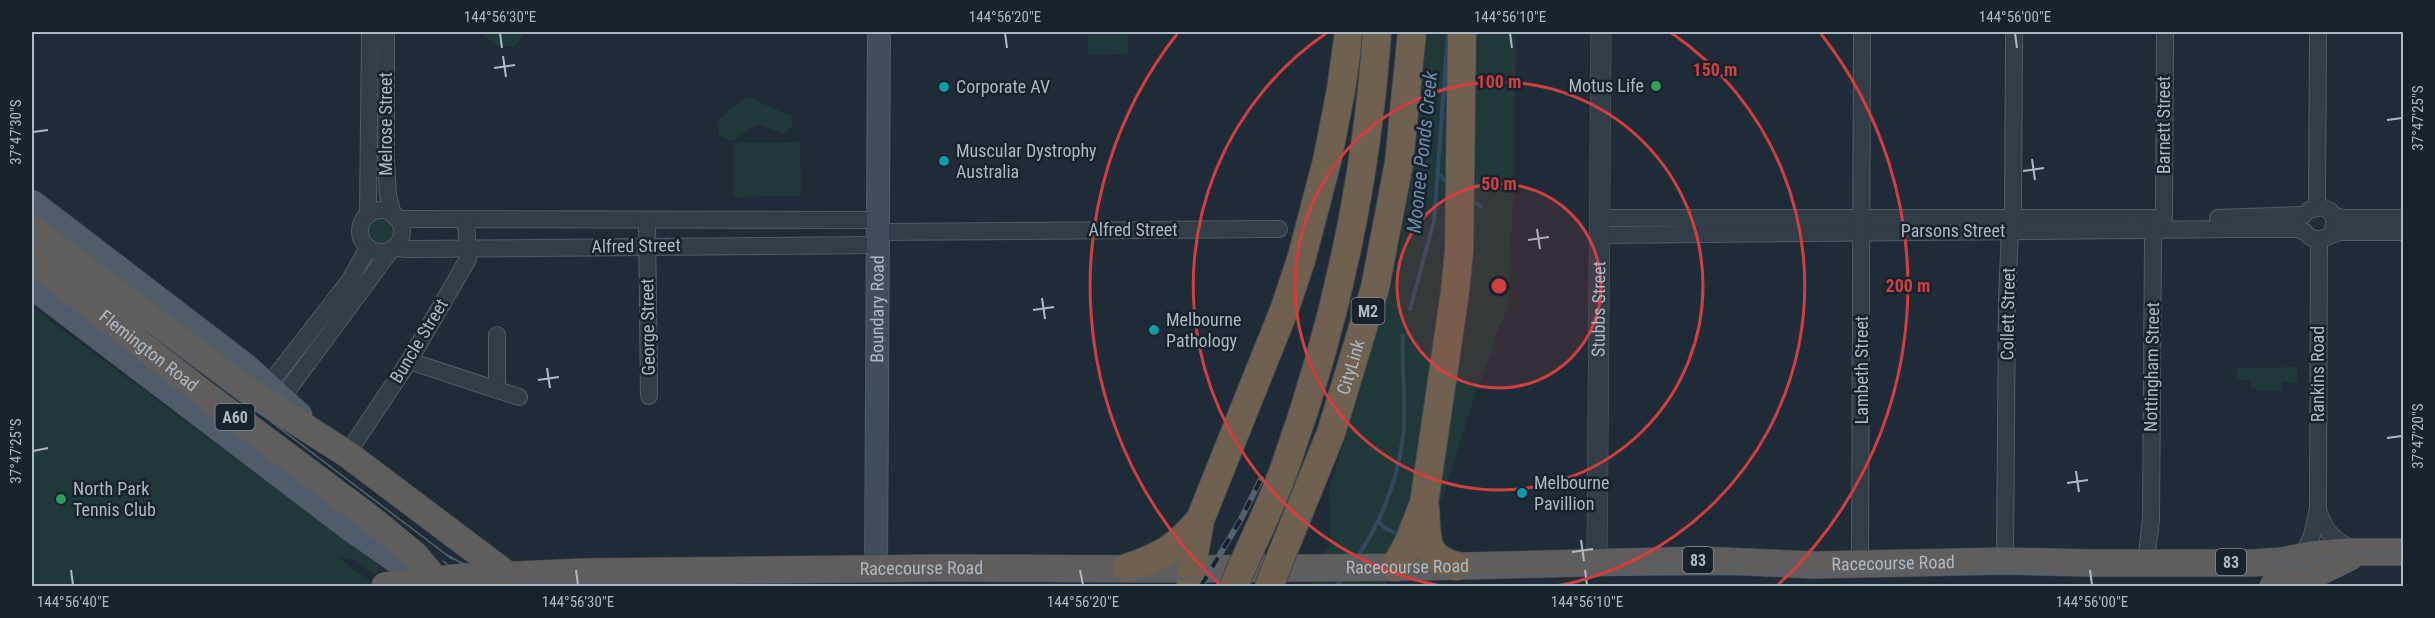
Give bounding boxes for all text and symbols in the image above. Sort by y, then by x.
text: 144°56'30"E [464,8,536,26]
text: 144°56'20"E [969,8,1041,26]
text: 144°56'10"E [1474,8,1546,26]
text: 144°56'00"E [1979,8,2051,26]
text: 150 m [1693,59,1737,80]
water label: Moonee Ponds Creek [1402,69,1443,234]
text: 100 m [1477,71,1521,92]
street label: Melrose Street [375,72,396,176]
place label: Motus Life [1568,75,1644,96]
place label: Corporate AV [956,76,1050,97]
street label: Barnett Street [2153,76,2174,174]
marker: Motus Life [1649,79,1663,93]
marker: Corporate AV [937,80,951,94]
text: 37°47'25"S [2409,85,2427,151]
text: 37°47'30"S [7,99,25,165]
place label: Muscular Dystrophy Australia [956,140,1097,182]
marker: Muscular Dystrophy Australia [937,154,951,168]
text: 50 m [1481,173,1517,194]
street label: Alfred Street [1088,219,1178,240]
street label: Parsons Street [1901,220,2005,241]
street label: Alfred Street [591,234,681,257]
street label: Boundary Road [866,255,888,363]
street label: Stubbs Street [1588,261,1609,357]
street label: Collett Street [1996,267,2019,361]
text: 200 m [1886,275,1930,296]
centre of rings [1489,276,1509,296]
street label: George Street [636,278,659,376]
street label: Buncle Street [385,295,452,387]
road number: M2 [1352,298,1384,324]
street label: Nottingham Street [2140,302,2163,432]
street label: Flemington Road [95,305,203,396]
place label: Melbourne Pathology [1166,309,1241,351]
street label: Lambeth Street [1851,316,1872,424]
marker: Melbourne Pathology [1147,323,1161,337]
street label: Rankins Road [2307,326,2328,422]
street label: CityLink [1332,337,1369,397]
text: 37°47'20"S [2409,403,2427,469]
road number: A60 [216,404,254,430]
text: 37°47'25"S [7,418,25,484]
place label: Melbourne Pavillion [1534,472,1609,514]
place label: North Park Tennis Club [73,478,156,520]
marker: Melbourne Pavillion [1515,486,1529,500]
marker: North Park Tennis Club [54,492,68,506]
road number: 83 [1683,547,1713,573]
road number: 83 [2216,549,2246,575]
street label: Racecourse Road [1831,551,1955,575]
street label: Racecourse Road [1346,555,1469,578]
street label: Racecourse Road [860,557,983,579]
text: 144°56'40"E [37,593,109,611]
text: 144°56'30"E [542,593,614,611]
text: 144°56'20"E [1047,593,1119,611]
text: 144°56'10"E [1551,593,1623,611]
text: 144°56'00"E [2056,593,2128,611]

